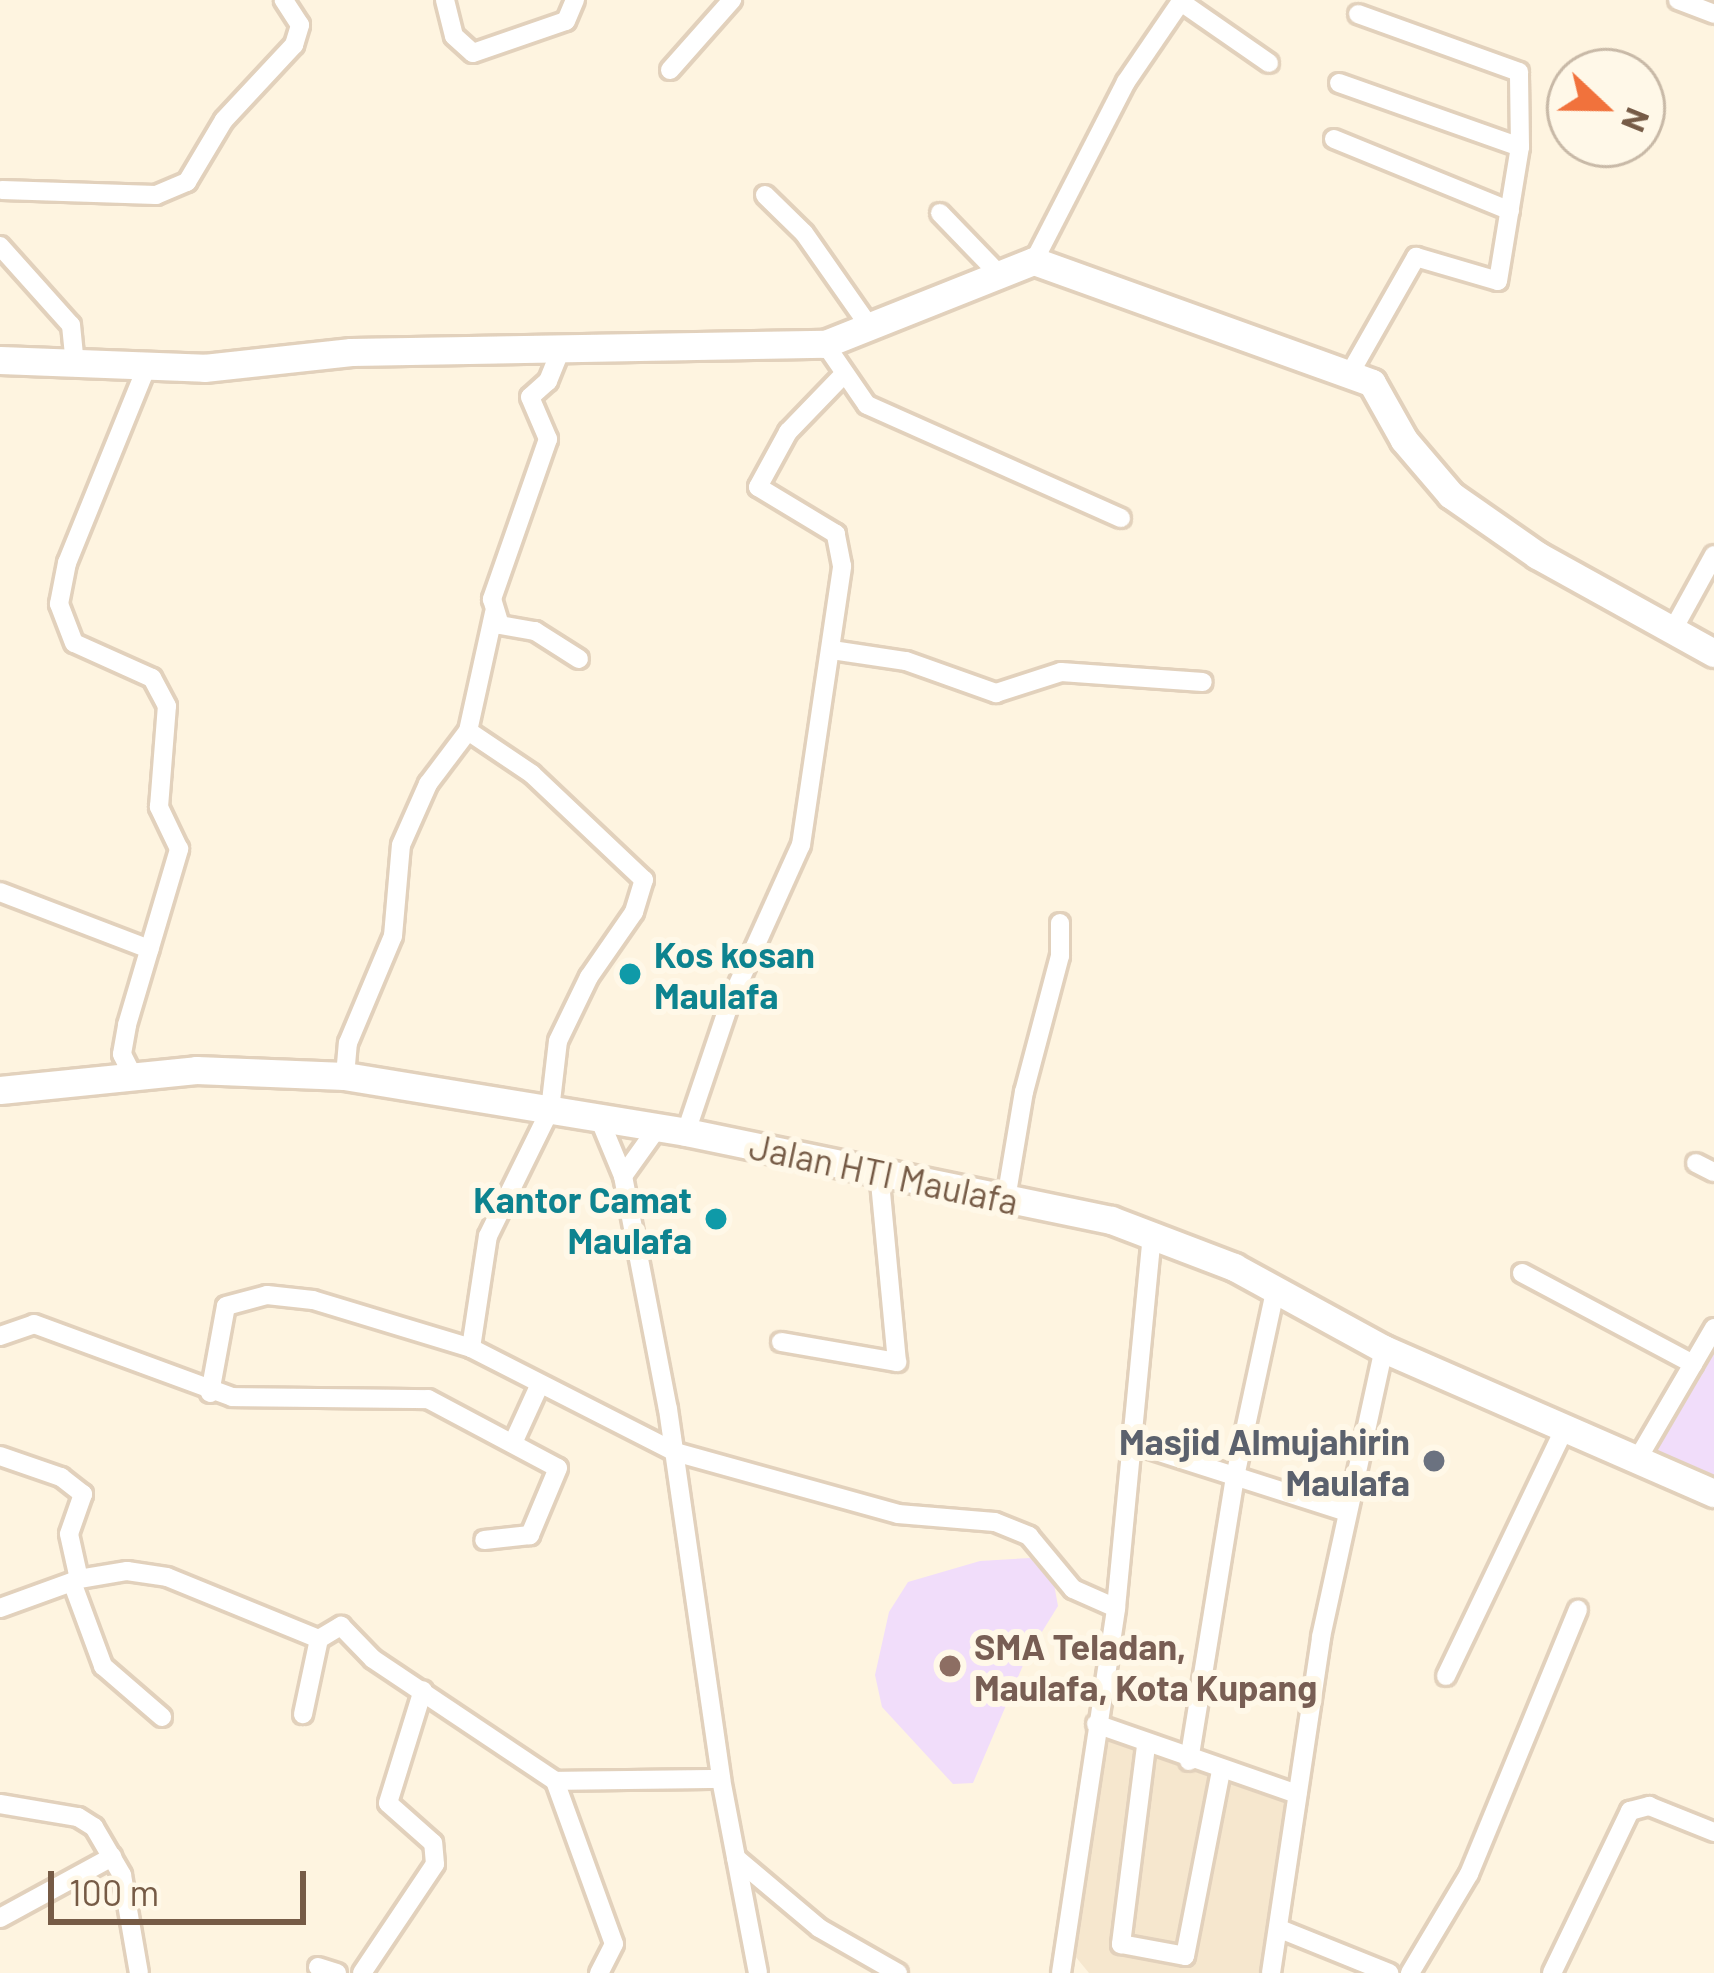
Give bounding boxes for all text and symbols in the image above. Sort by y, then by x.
north arrow [1546,48,1666,168]
text: N [1614,103,1659,138]
place label: Kos kosan Maulafa [654,931,815,1016]
marker: Kos kosan Maulafa [617,961,643,987]
street label: Jalan HTI Maulafa [746,1123,1022,1223]
place label: Kantor Camat Maulafa [473,1176,692,1261]
marker: Kantor Camat Maulafa [703,1206,729,1232]
place label: Masjid Almujahirin Maulafa [1119,1418,1410,1503]
marker: Masjid Almujahirin Maulafa [1421,1448,1447,1474]
place label: SMA Teladan, Maulafa, Kota Kupang [974,1623,1317,1708]
marker: SMA Teladan, Maulafa, Kota Kupang [937,1653,963,1679]
scale bar [54,1847,312,1921]
text: 100 m [69,1870,159,1913]

